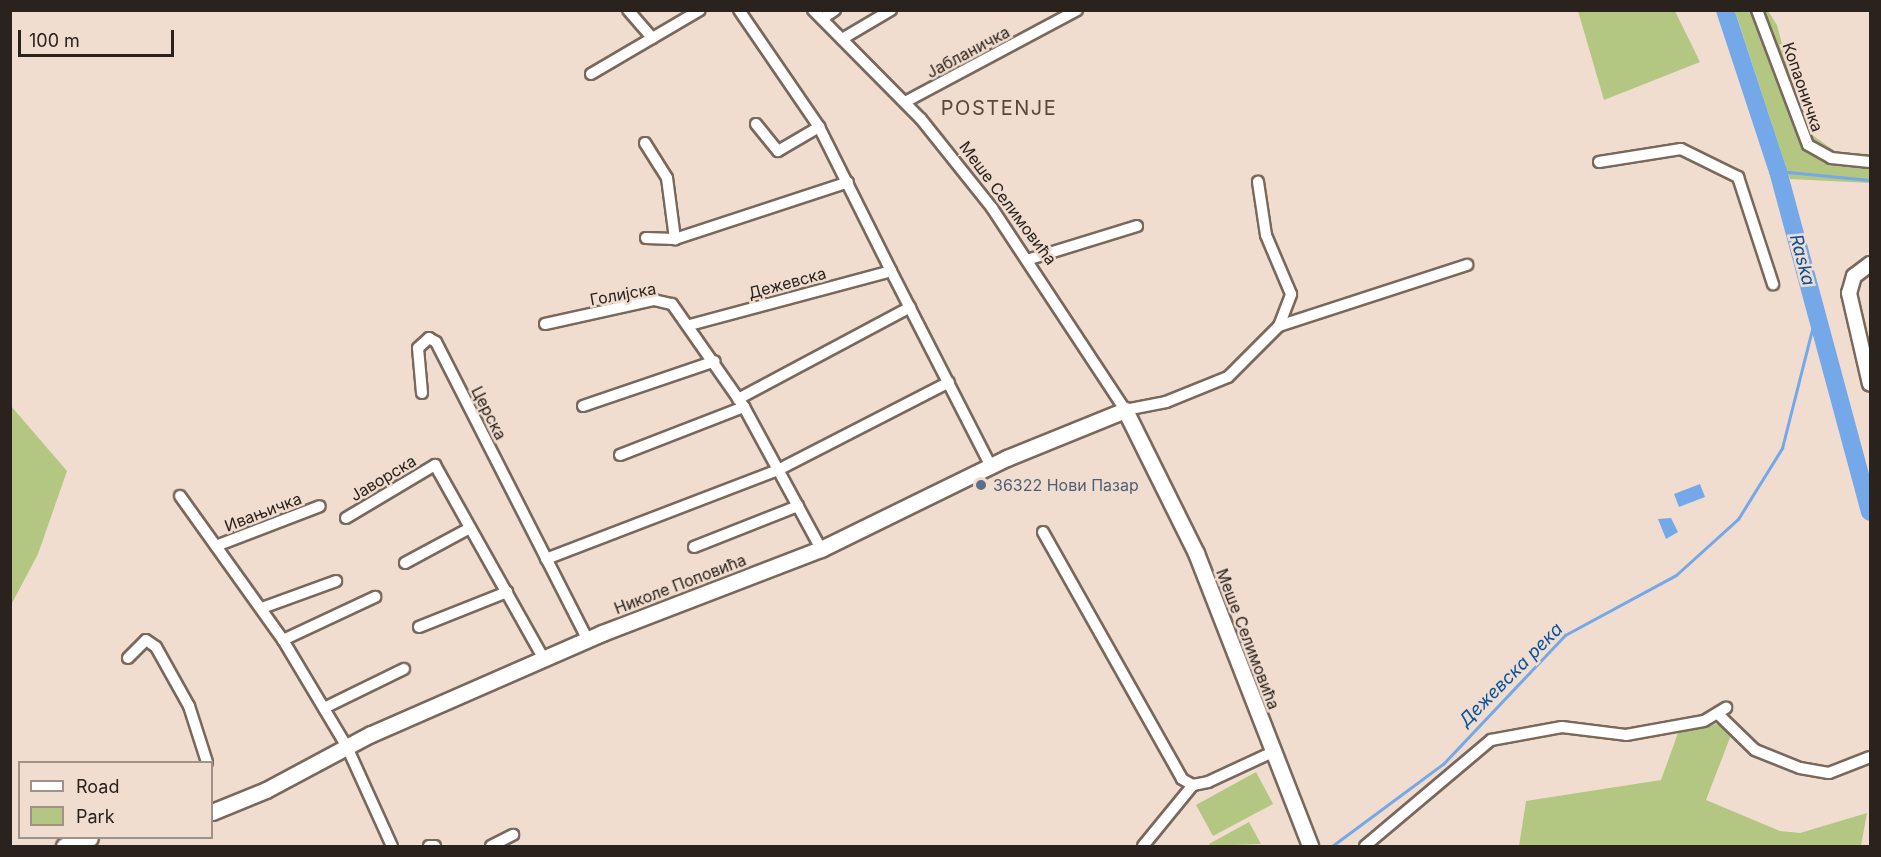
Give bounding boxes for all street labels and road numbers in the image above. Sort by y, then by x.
street label: Јабланичка [923,22,1013,82]
street label: Копаоничка [1779,40,1827,134]
street label: Меше Селимовића [955,138,1061,268]
street label: Дежевска [746,263,828,303]
street label: Голијска [588,279,658,309]
street label: Церска [467,383,511,443]
street label: Јаворска [347,451,419,505]
street label: Ивањичка [222,489,304,535]
street label: Николе Поповића [611,550,749,618]
street label: Меше Селимовића [1212,566,1284,712]

